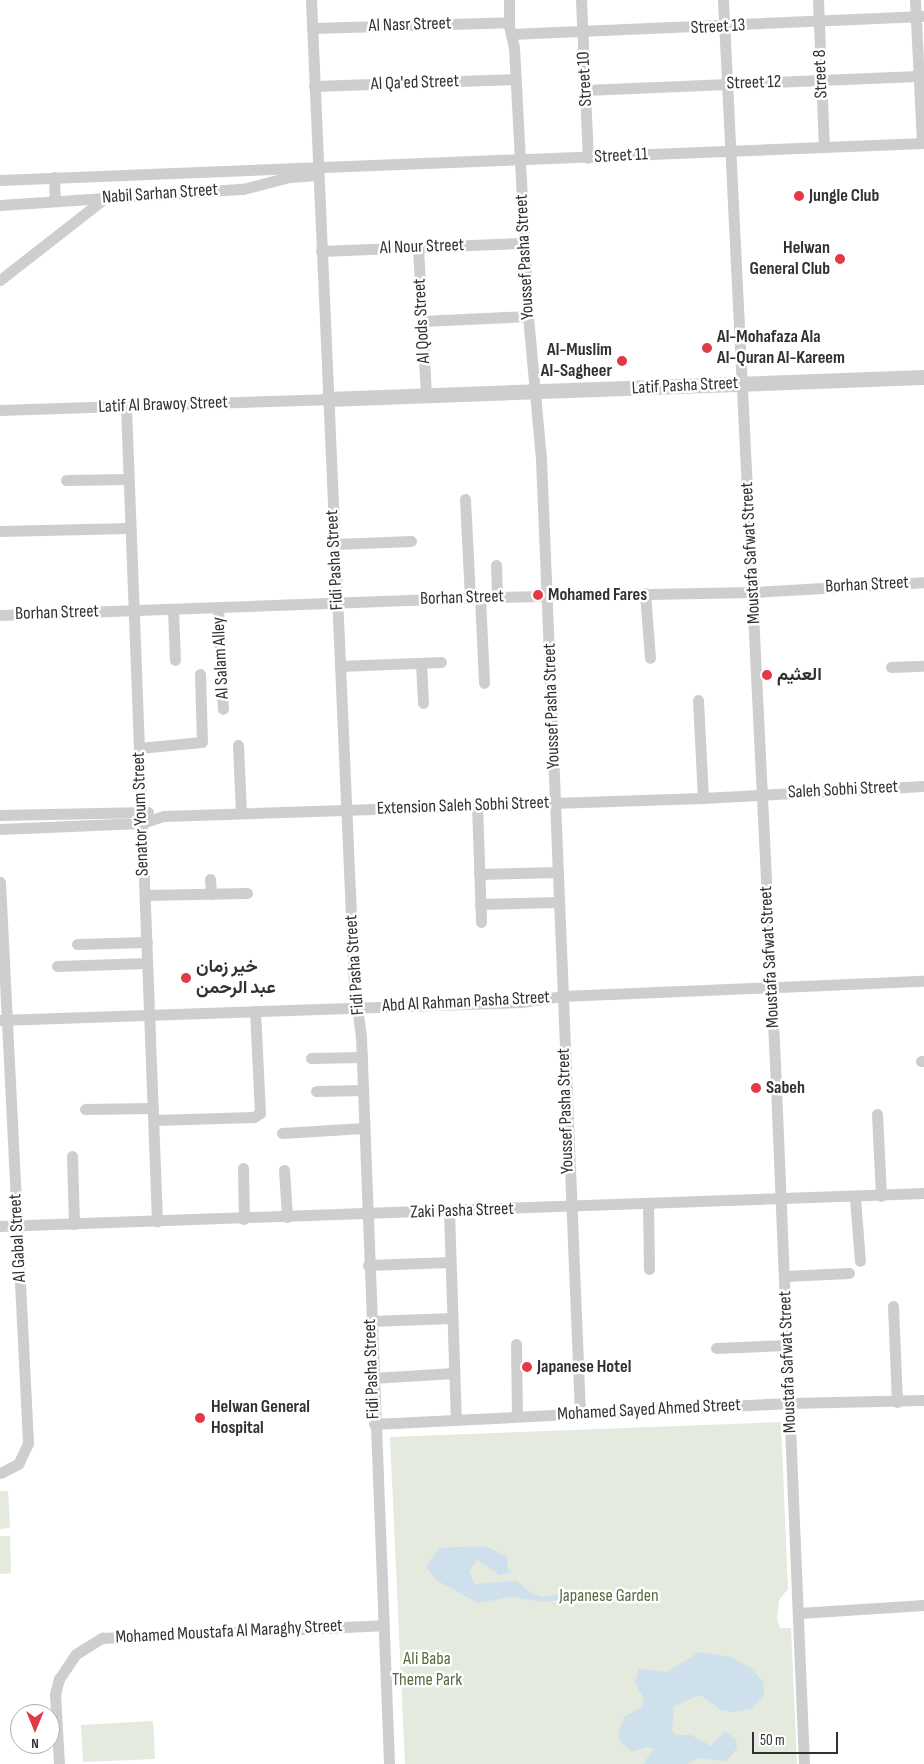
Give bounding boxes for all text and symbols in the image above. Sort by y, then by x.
street label: Al Nasr Street [368,13,452,37]
street label: Street 13 [690,15,746,39]
street label: Street 8 [809,49,833,99]
street label: Street 10 [573,51,597,107]
street label: Al Qa'ed Street [371,71,459,95]
street label: Street 12 [726,71,782,95]
street label: Street 11 [594,144,648,168]
street label: Nabil Sarhan Street [101,179,219,209]
place label: Jungle Club [809,185,879,207]
marker: Jungle Club [793,190,805,202]
street label: Youssef Pasha Street [511,194,539,320]
street label: Al Nour Street [379,235,465,259]
place label: Helwan General Club [749,238,830,280]
marker: Helwan General Club [834,253,846,265]
street label: Al Qods Street [409,278,435,364]
place label: Al-Mohafaza Ala Al-Quran Al-Kareem [717,327,845,369]
place label: Al-Muslim Al-Sagheer [541,340,612,382]
marker: Al-Mohafaza Ala Al-Quran Al-Kareem [701,342,713,354]
marker: Al-Muslim Al-Sagheer [616,355,628,367]
street label: Latif Pasha Street [631,372,739,400]
street label: Latif Al Brawoy Street [98,392,228,418]
street label: Moustafa Safwat Street [736,481,766,625]
street label: Fidi Pasha Street [322,509,348,611]
street label: Borhan Street [825,572,909,598]
place label: Mohamed Fares [548,584,647,606]
street label: Borhan Street [420,586,504,610]
marker: Mohamed Fares [532,589,544,601]
street label: Borhan Street [15,601,99,625]
street label: Al Salam Alley [208,616,234,700]
street label: Youssef Pasha Street [539,643,565,769]
place label: العثيم [777,664,822,686]
marker: العثيم [761,669,773,681]
street label: Senator Youm Street [128,751,154,877]
street label: Saleh Sobhi Street [787,776,899,804]
street label: Extension Saleh Sobhi Street [376,792,550,820]
street label: Moustafa Safwat Street [755,885,785,1029]
street label: Fidi Pasha Street [341,914,369,1016]
place label: خير زمان عبد الرحمن [196,957,276,1000]
marker: خير زمان عبد الرحمن [180,972,192,984]
street label: Abd Al Rahman Pasha Street [382,987,550,1017]
street label: Youssef Pasha Street [553,1048,579,1174]
place label: Sabeh [766,1077,805,1099]
marker: Sabeh [750,1082,762,1094]
street label: Al Gabal Street [5,1193,31,1283]
street label: Zaki Pasha Street [410,1198,514,1224]
street label: Moustafa Safwat Street [775,1291,801,1433]
street label: Fidi Pasha Street [359,1318,385,1420]
place label: Japanese Hotel [537,1356,631,1378]
marker: Japanese Hotel [521,1361,533,1373]
street label: Mohamed Sayed Ahmed Street [557,1394,741,1426]
place label: Helwan General Hospital [211,1397,310,1440]
marker: Helwan General Hospital [193,1411,207,1425]
park label: Japanese Garden [559,1585,659,1607]
street label: Mohamed Moustafa Al Maraghy Street [115,1615,343,1649]
park label: Ali Baba Theme Park [392,1649,462,1692]
north arrow [10,1704,60,1754]
scale bar [754,1722,840,1754]
text: 50 m [760,1731,785,1750]
text: N [31,1735,39,1752]

